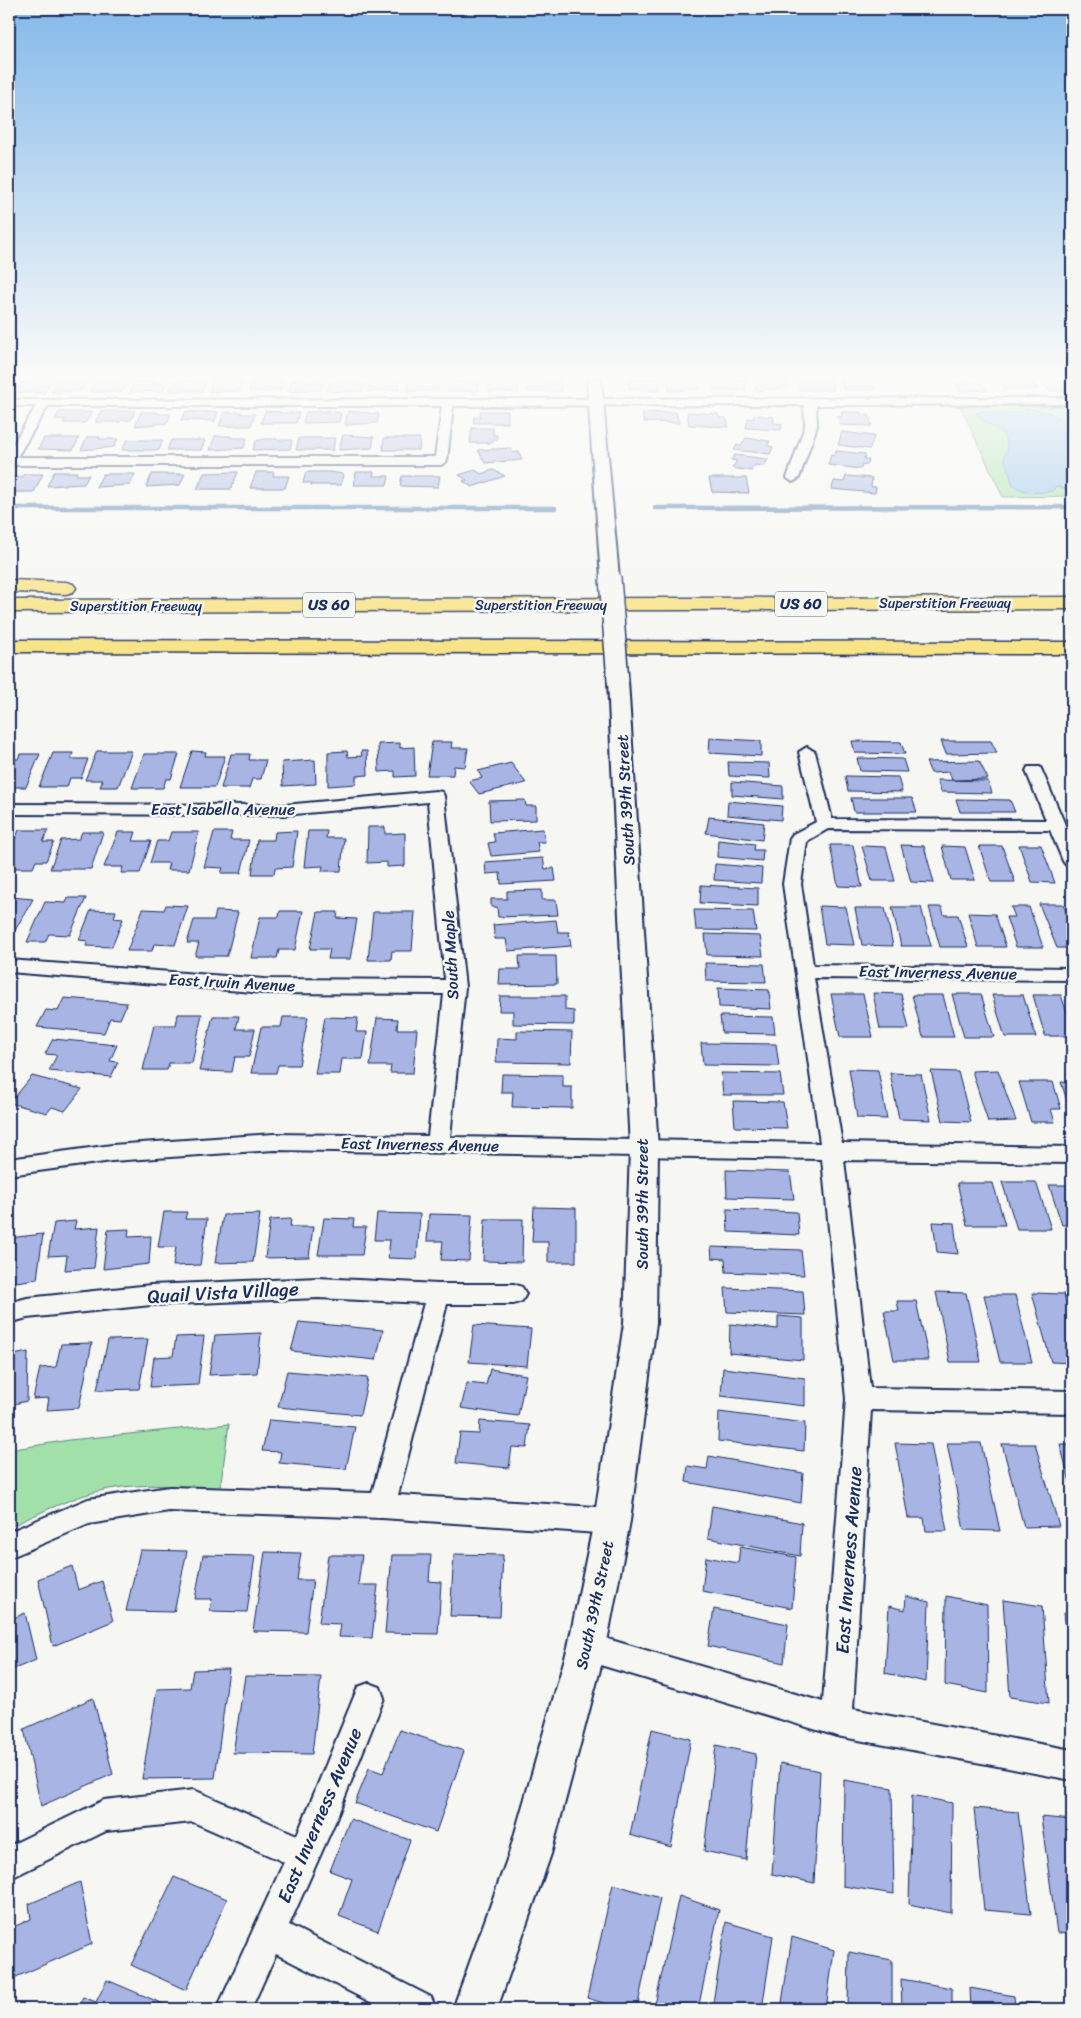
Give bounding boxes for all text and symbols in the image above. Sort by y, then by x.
street label: Superstition Freeway [879,591,1012,616]
road number: US 60 [303,592,355,618]
road number: US 60 [775,592,827,616]
street label: Superstition Freeway [475,593,608,618]
street label: Superstition Freeway [70,594,203,619]
street label: South 39th Street [608,734,643,866]
street label: East Isabella Avenue [151,795,295,824]
street label: South Maple [434,910,467,1000]
street label: East Inverness Avenue [859,957,1017,988]
street label: East Irwin Avenue [168,965,296,1000]
street label: East Inverness Avenue [341,1129,499,1160]
street label: South 39th Street [628,1139,657,1269]
street label: Quail Vista Village [147,1272,300,1313]
street label: East Inverness Avenue [825,1465,872,1655]
street label: South 39th Street [567,1538,622,1672]
street label: East Inverness Avenue [268,1722,371,1908]

